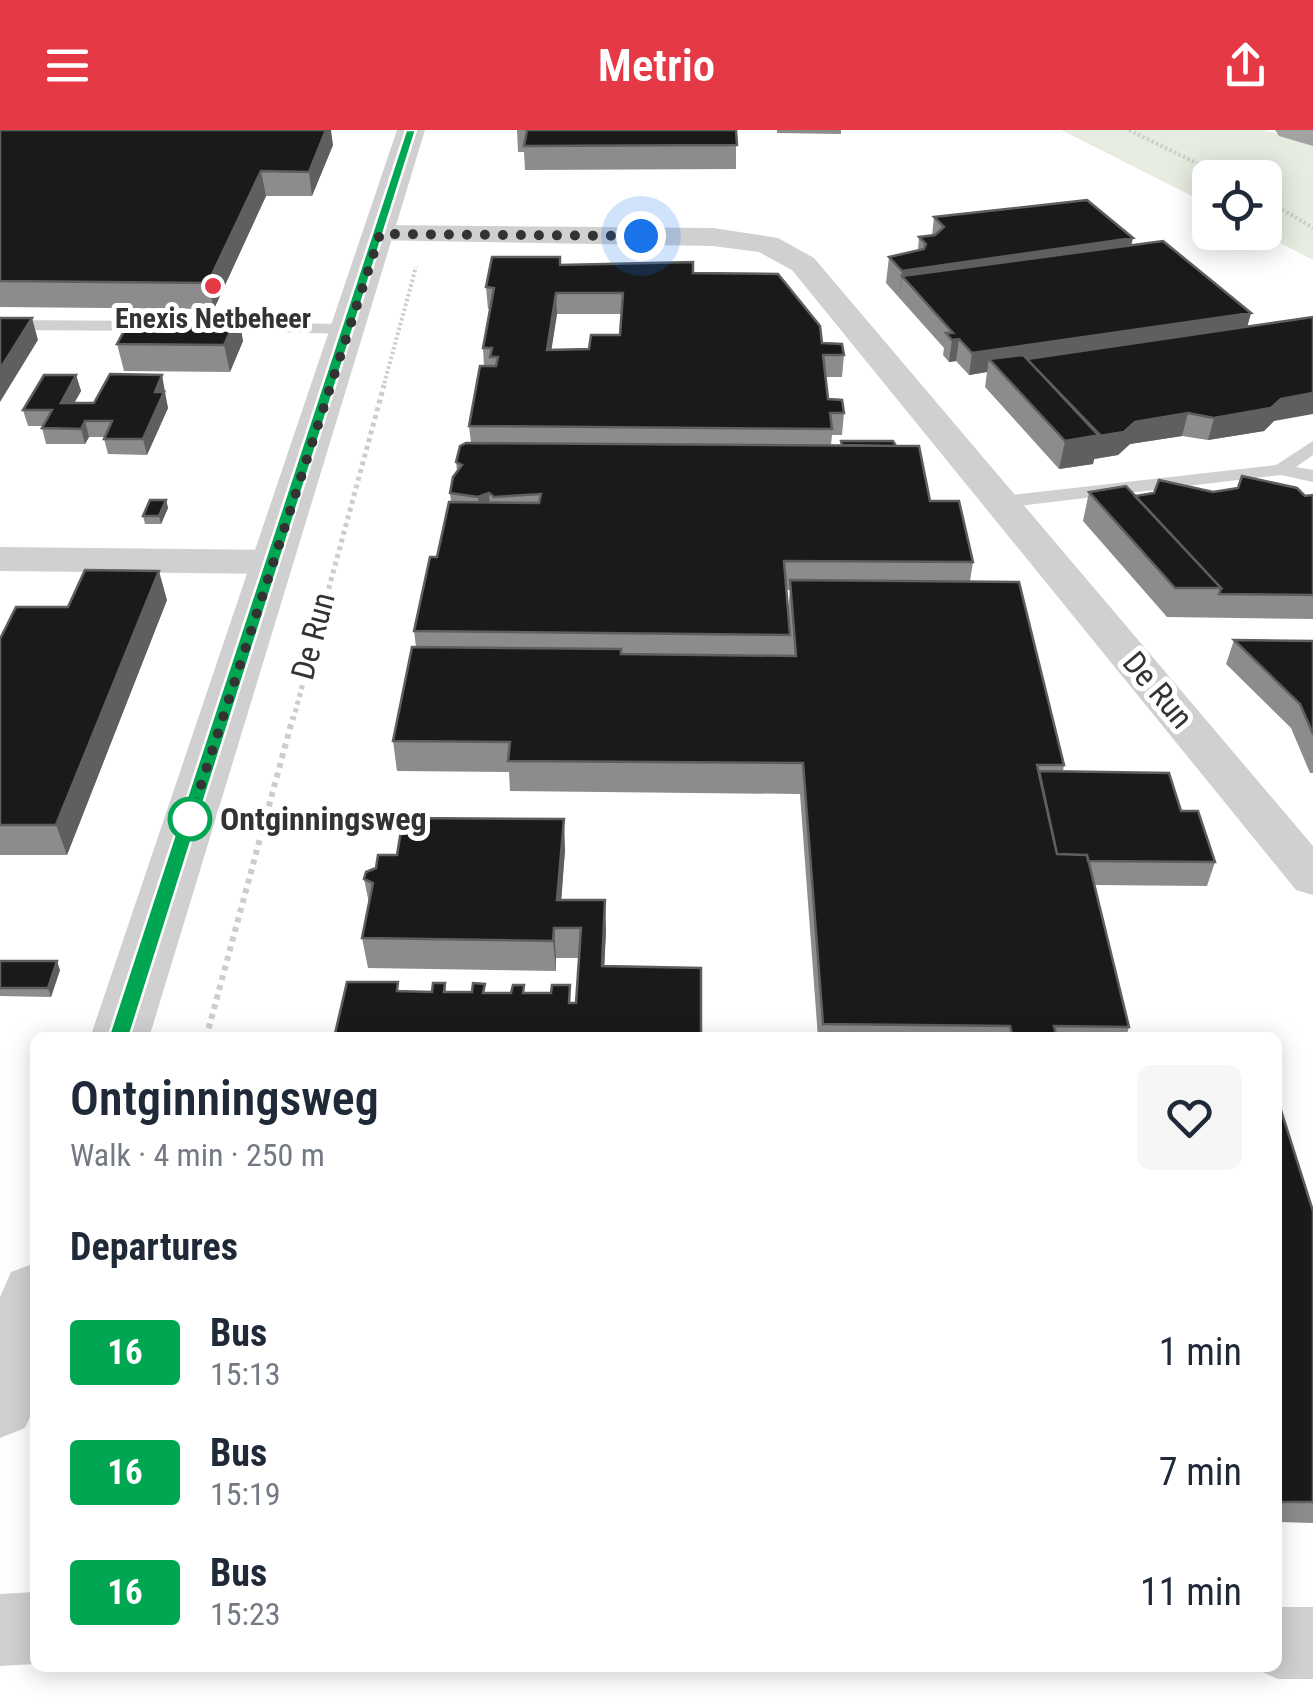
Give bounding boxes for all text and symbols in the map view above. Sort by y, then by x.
icon: menu [40,38,95,93]
icon: share [1218,38,1273,93]
text: Metrio [598,39,715,92]
map controls [1192,160,1282,250]
button: locate [1192,160,1282,250]
your location [616,211,666,261]
marker: Enexis Netbeheer [202,275,224,297]
place label: Enexis Netbeheer [115,302,311,335]
street label: De Run [283,588,343,684]
street label: De Run [1115,644,1201,736]
marker: Ontginningsweg [169,798,211,840]
place label: Ontginningsweg [220,800,427,838]
button: heart [1137,1065,1242,1170]
text: Ontginningsweg [70,1070,379,1127]
text: Walk · 4 min · 250 m [70,1136,325,1174]
text: Departures [70,1225,238,1269]
text: Bus [210,1311,267,1355]
text: 1 min [1159,1330,1242,1374]
text: 16 [107,1332,143,1373]
text: 15:13 [210,1355,281,1393]
text: Bus [210,1431,267,1475]
text: 7 min [1159,1450,1242,1494]
text: 16 [107,1452,143,1493]
text: 15:19 [210,1475,281,1513]
text: Bus [210,1551,267,1595]
text: 11 min [1140,1570,1242,1614]
text: 16 [107,1572,143,1613]
text: 15:23 [210,1595,281,1633]

